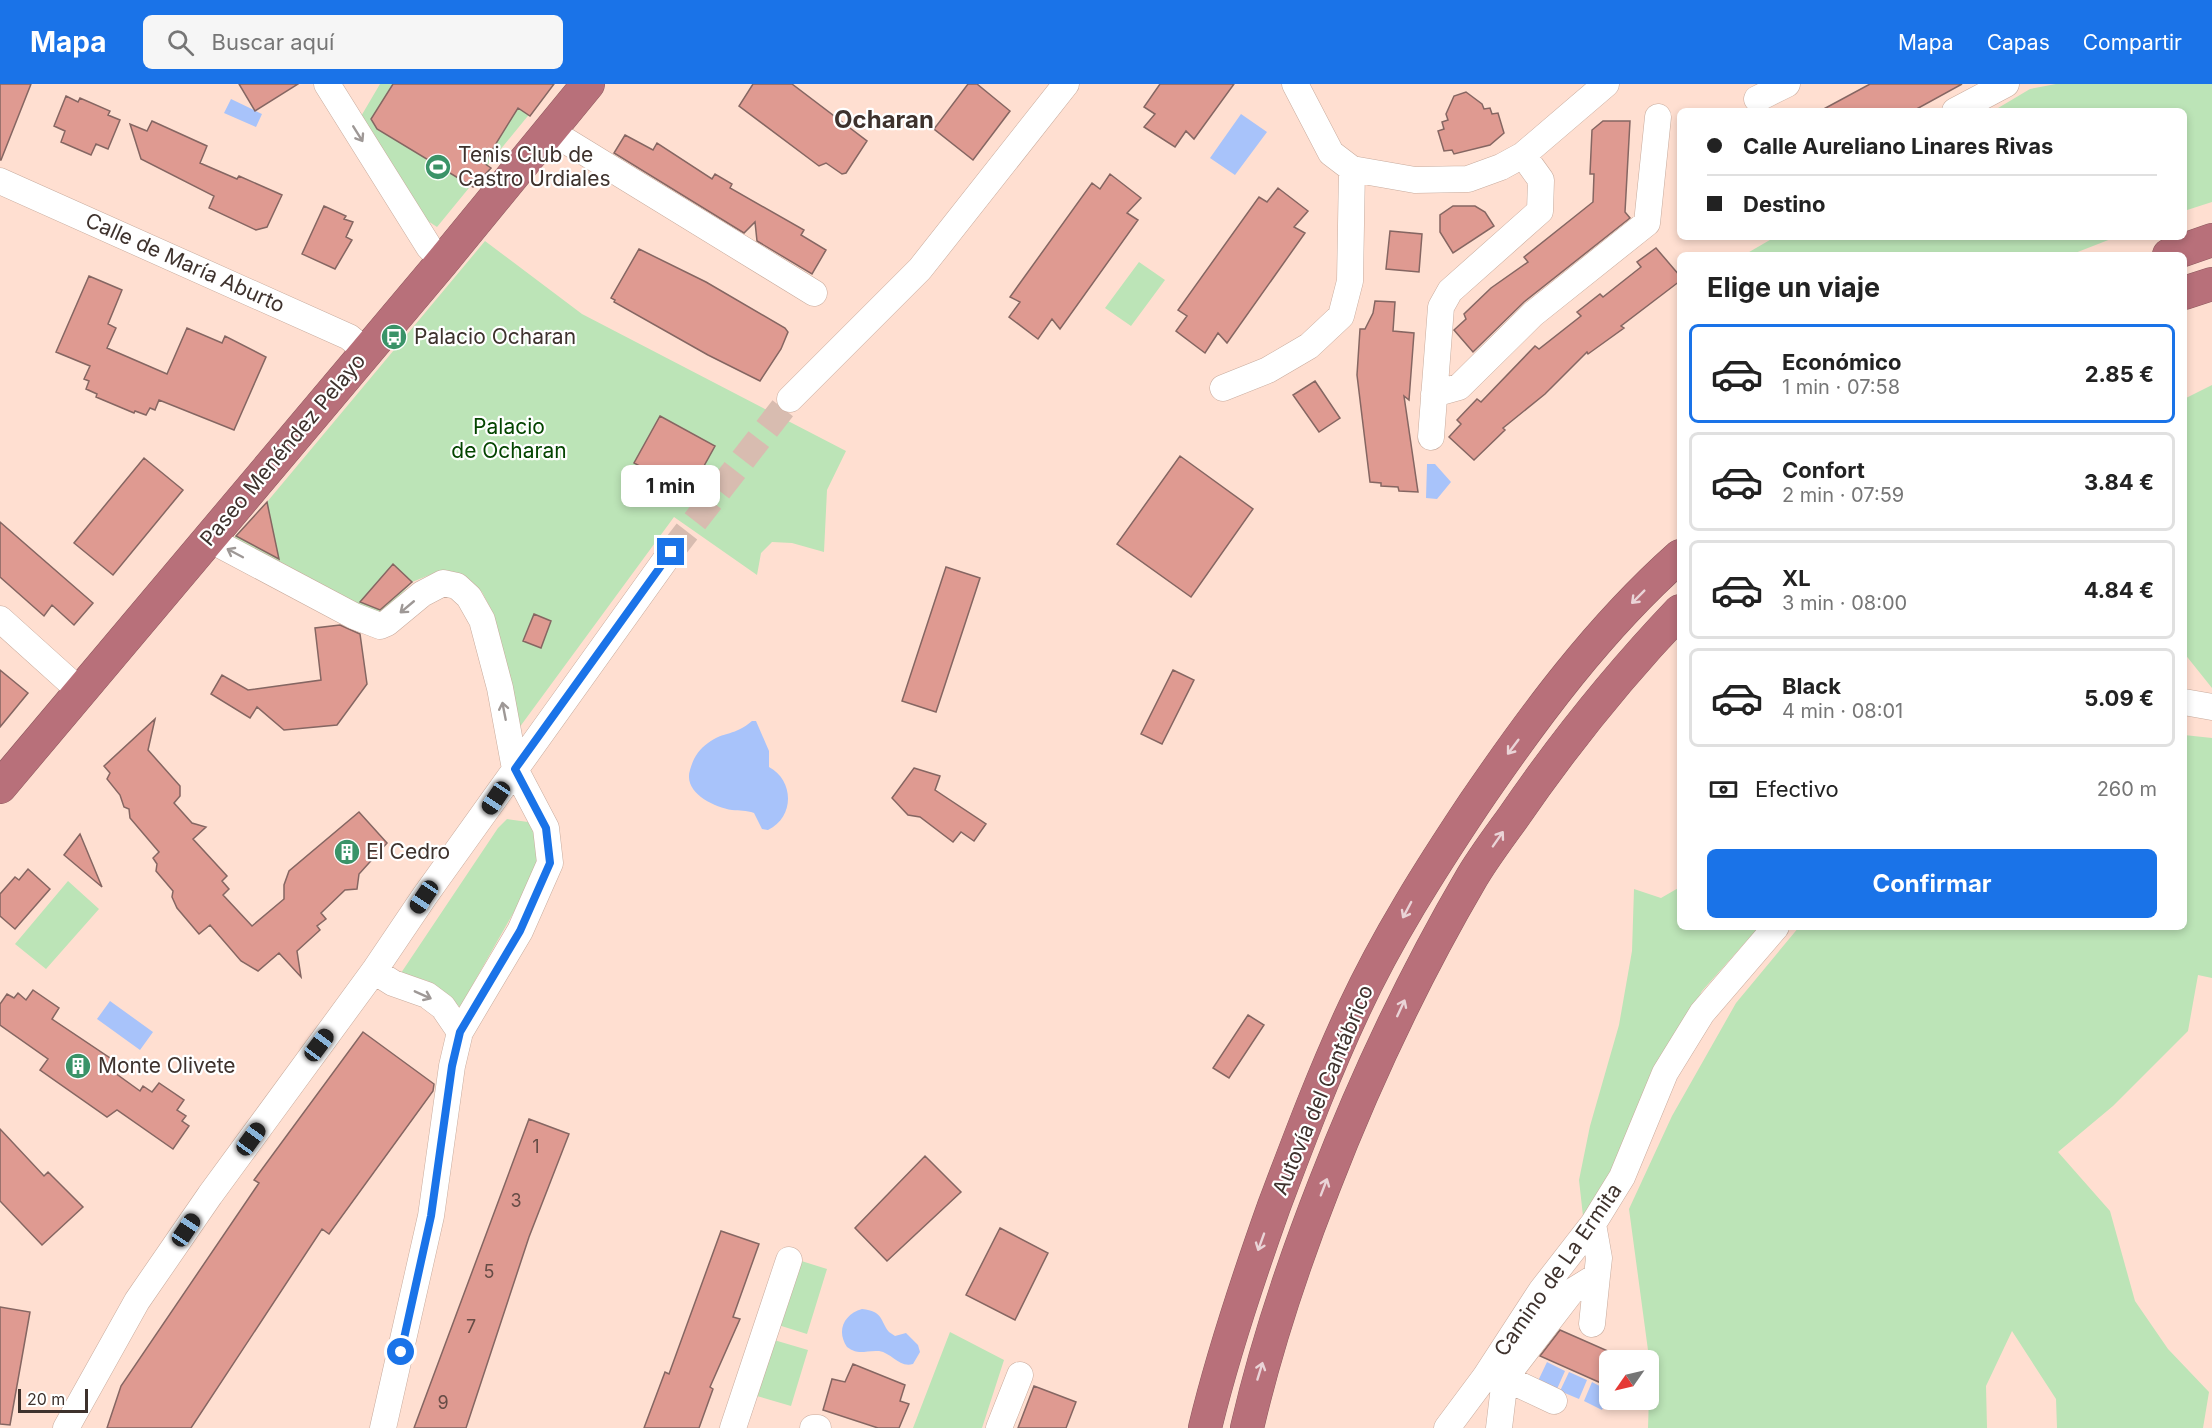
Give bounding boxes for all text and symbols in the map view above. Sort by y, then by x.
search box [143,15,563,69]
text: Mapa [30,25,107,59]
icon: search [164,26,197,59]
text: Buscar aquí [212,29,334,55]
text: Mapa [1898,30,1954,55]
text: Capas [1987,30,2050,55]
text: Compartir [2083,30,2182,55]
district label: Ocharan [834,105,934,134]
one-way arrow [353,125,365,142]
text: Calle Aureliano Linares Rivas [1743,133,2053,159]
place label: Tenis Club de Castro Urdiales [458,142,610,191]
sports icon: Tenis Club de Castro Urdiales [423,152,453,182]
text: Destino [1743,191,1826,217]
street label: Calle de María Aburto [82,207,289,318]
text: Elige un viaje [1707,271,1880,304]
bus stop icon: Palacio Ocharan [379,322,409,352]
place label: Palacio Ocharan [414,324,576,349]
icon: car [1710,347,1764,401]
street label: Paseo Menéndez Pelayo [195,348,371,551]
text: Económico [1782,349,1901,375]
text: 2.85 € [2085,361,2154,387]
text: 1 min · 07:58 [1782,375,1900,399]
park label: Palacio de Ocharan [451,414,567,463]
icon: car [1710,455,1764,509]
text: Confort [1782,457,1865,483]
callout: 1 min [622,465,720,507]
text: 3.84 € [2084,469,2154,495]
text: 1 min [646,474,695,498]
text: 2 min · 07:59 [1782,483,1904,507]
route end [657,538,684,565]
one-way arrow [227,547,245,558]
icon: car [1710,563,1764,617]
text: XL [1782,565,1811,591]
text: 4.84 € [2084,577,2154,603]
one-way arrow [1631,590,1645,605]
text: 3 min · 08:00 [1782,591,1907,615]
one-way arrow [400,600,415,614]
icon: car [1710,671,1764,725]
text: Black [1782,673,1841,699]
text: 5.09 € [2084,685,2154,711]
text: 4 min · 08:01 [1782,699,1903,723]
one-way arrow [498,702,509,721]
one-way arrow [1507,738,1519,754]
icon: cash [1707,773,1740,806]
text: Efectivo [1755,776,1839,802]
text: 260 m [2097,777,2157,801]
car [478,778,514,818]
one-way arrow [1492,831,1504,848]
building icon: El Cedro [332,837,362,867]
place label: El Cedro [366,839,450,864]
button: Confirmar [1707,849,2157,918]
car [406,877,442,917]
one-way arrow [1401,901,1413,918]
street label: Autovía del Cantábrico [1267,981,1378,1198]
one-way arrow [413,989,431,1001]
one-way arrow [1396,999,1408,1017]
car [301,1025,337,1065]
building icon: Monte Olivete [63,1051,93,1081]
place label: Monte Olivete [98,1053,236,1078]
car [233,1119,269,1159]
house number: 1 [532,1136,540,1157]
one-way arrow [1319,1178,1330,1197]
street label: Camino de La Ermita [1489,1178,1627,1361]
house number: 3 [510,1190,522,1211]
car [168,1210,204,1250]
one-way arrow [1255,1232,1266,1251]
house number: 5 [484,1261,494,1282]
house number: 7 [466,1316,476,1337]
route start [387,1338,414,1365]
north arrow [1599,1350,1659,1410]
map controls [1599,1350,1659,1410]
one-way arrow [1256,1362,1267,1381]
scale bar [18,1386,88,1414]
text: 20 m [27,1389,65,1409]
house number: 9 [437,1392,449,1413]

